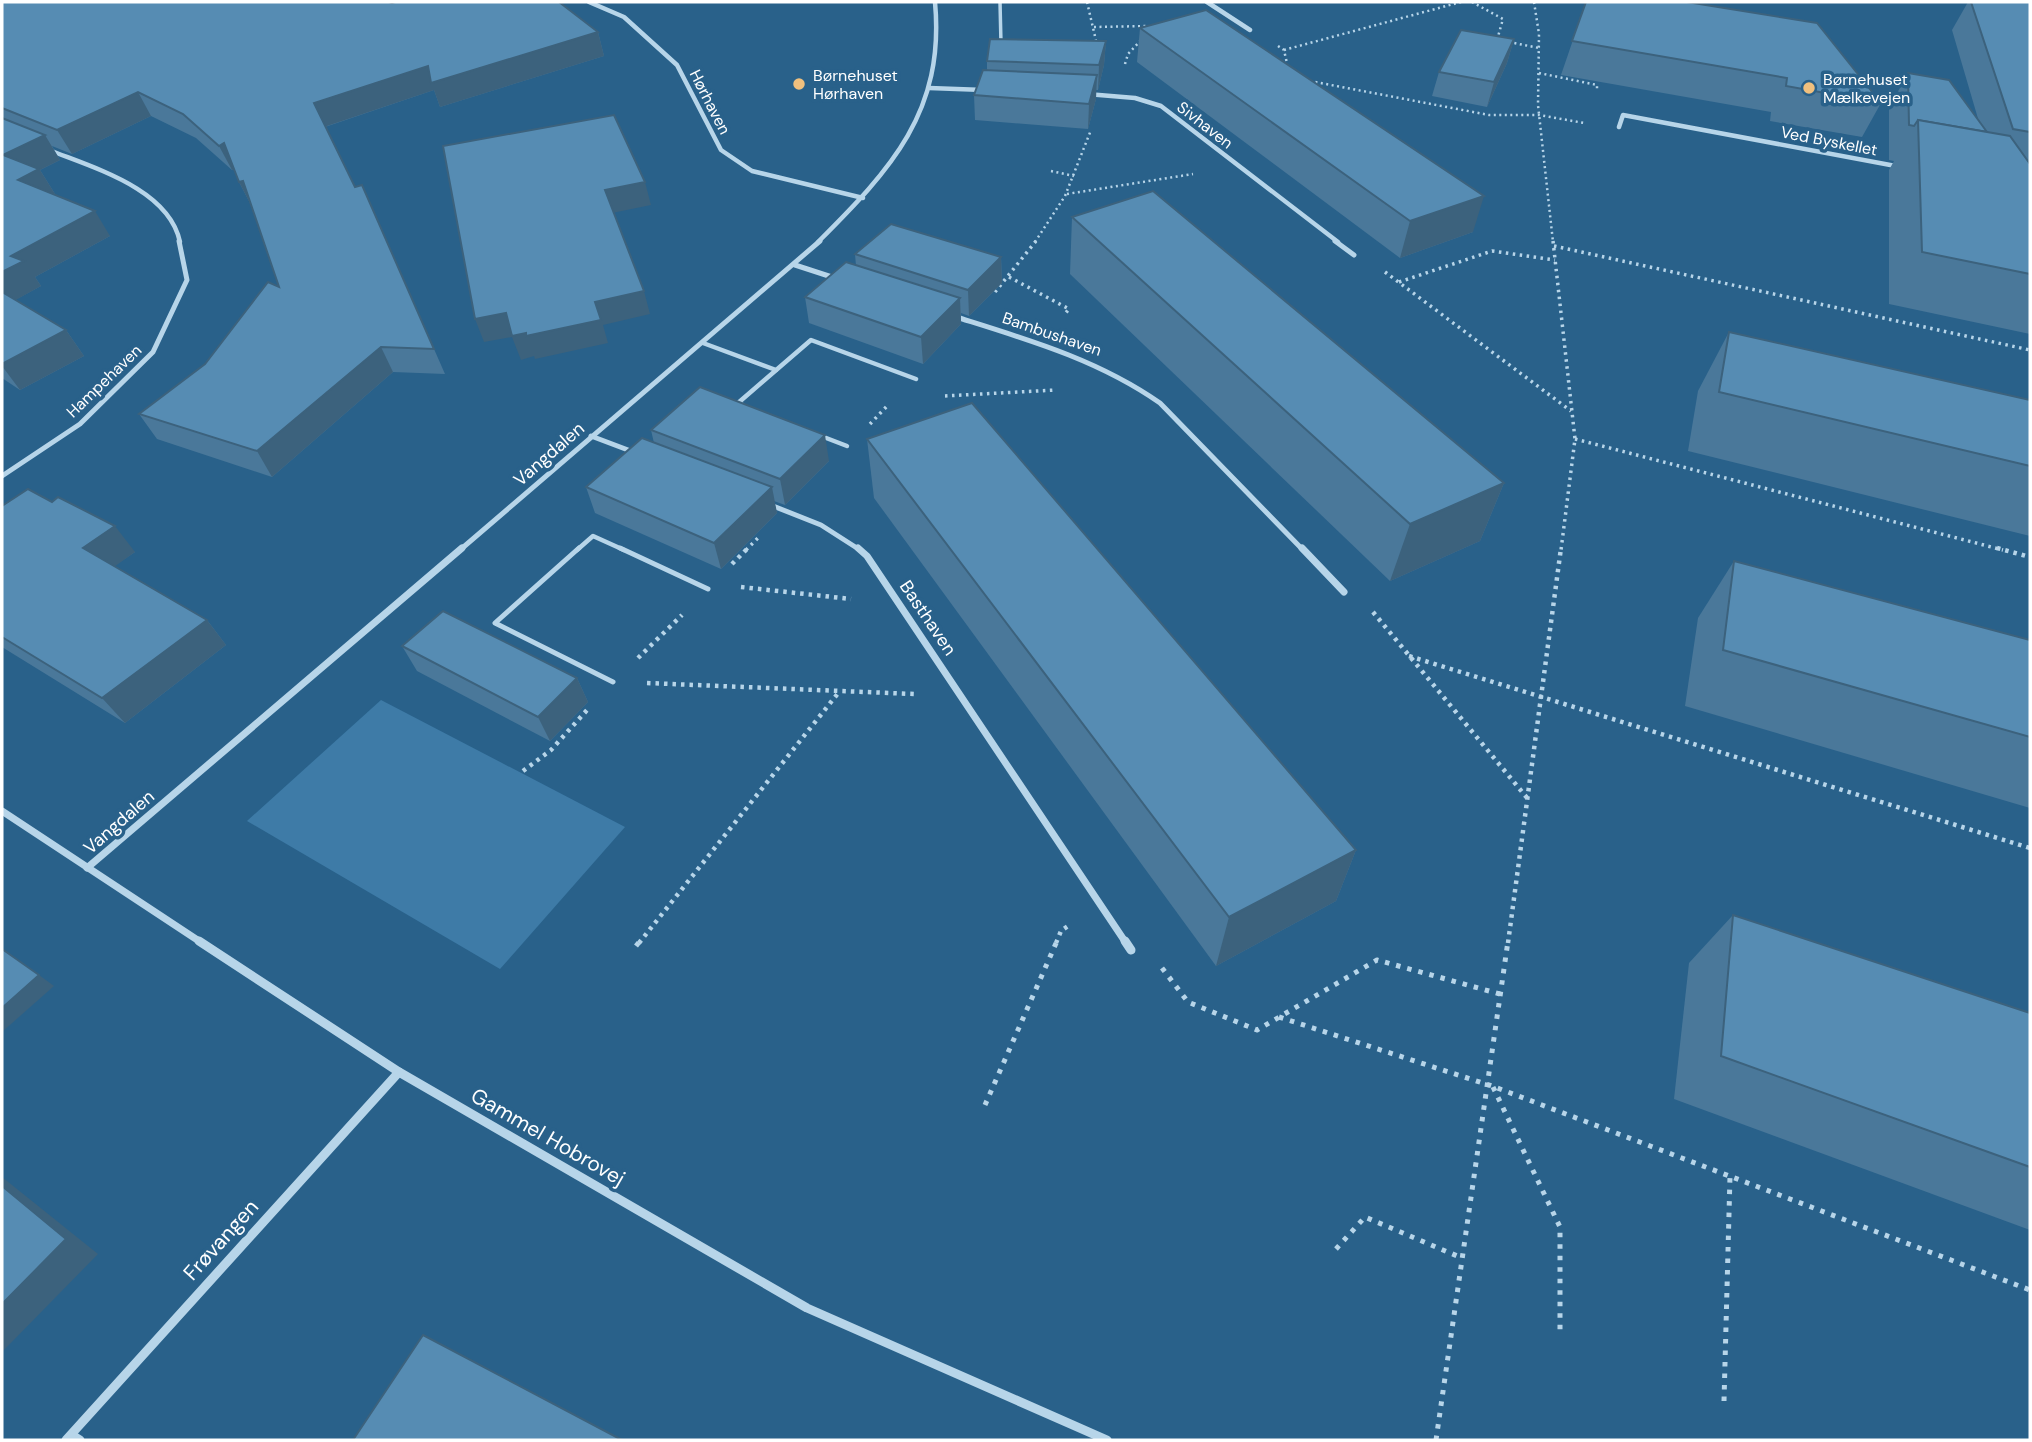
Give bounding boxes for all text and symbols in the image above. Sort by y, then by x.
place label: Børnehuset Hørhaven [813,65,898,104]
street label: Hørhaven [685,66,735,138]
place label: Børnehuset Mælkevejen [1823,69,1910,108]
marker: Børnehuset Hørhaven [791,76,807,92]
marker: Børnehuset Mælkevejen [1801,80,1817,96]
street label: Sivhaven [1173,97,1237,153]
street label: Ved Byskellet [1779,121,1879,161]
street label: Bambushaven [1000,307,1104,361]
street label: Hampehaven [62,340,146,422]
street label: Vangdalen [508,417,590,491]
street label: Basthaven [894,576,962,660]
street label: Vangdalen [78,785,160,859]
street label: Gammel Hobrovej [466,1081,630,1193]
street label: Frøvangen [177,1193,265,1287]

